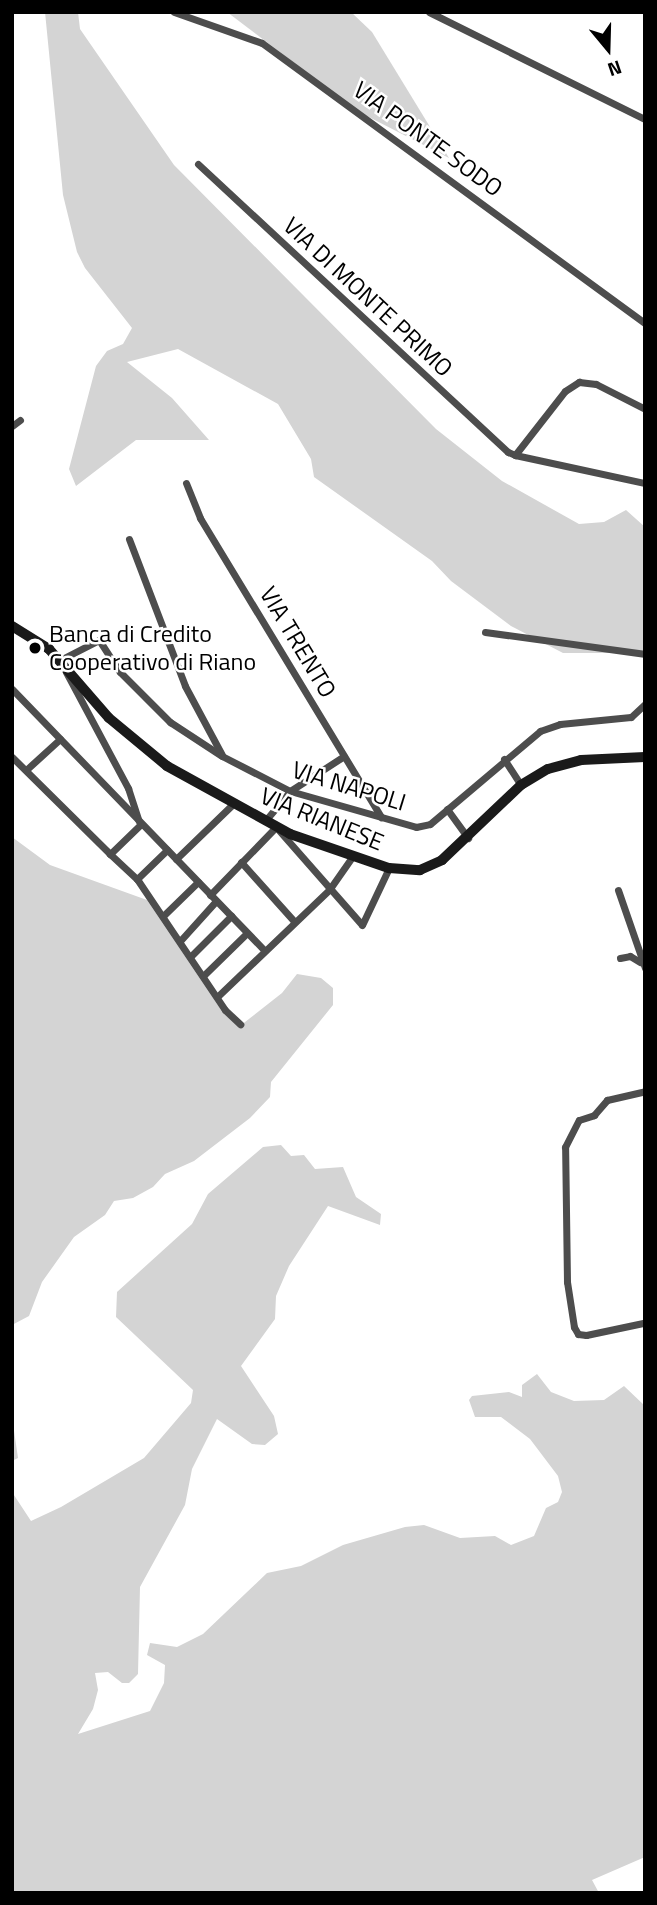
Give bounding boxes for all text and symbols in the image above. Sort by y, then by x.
north arrow [573,14,643,84]
text: N [604,53,626,85]
street label: VIA PONTE SODO [348,75,508,203]
street label: VIA DI MONTE PRIMO [278,211,458,383]
street label: VIA TRENTO [254,581,342,703]
place label: Banca di Credito Cooperativo di Riano [49,620,256,676]
marker: Banca di Credito Cooperativo di Riano [27,640,43,656]
street label: VIA NAPOLI [289,755,409,817]
street label: VIA RIANESE [256,781,388,857]

